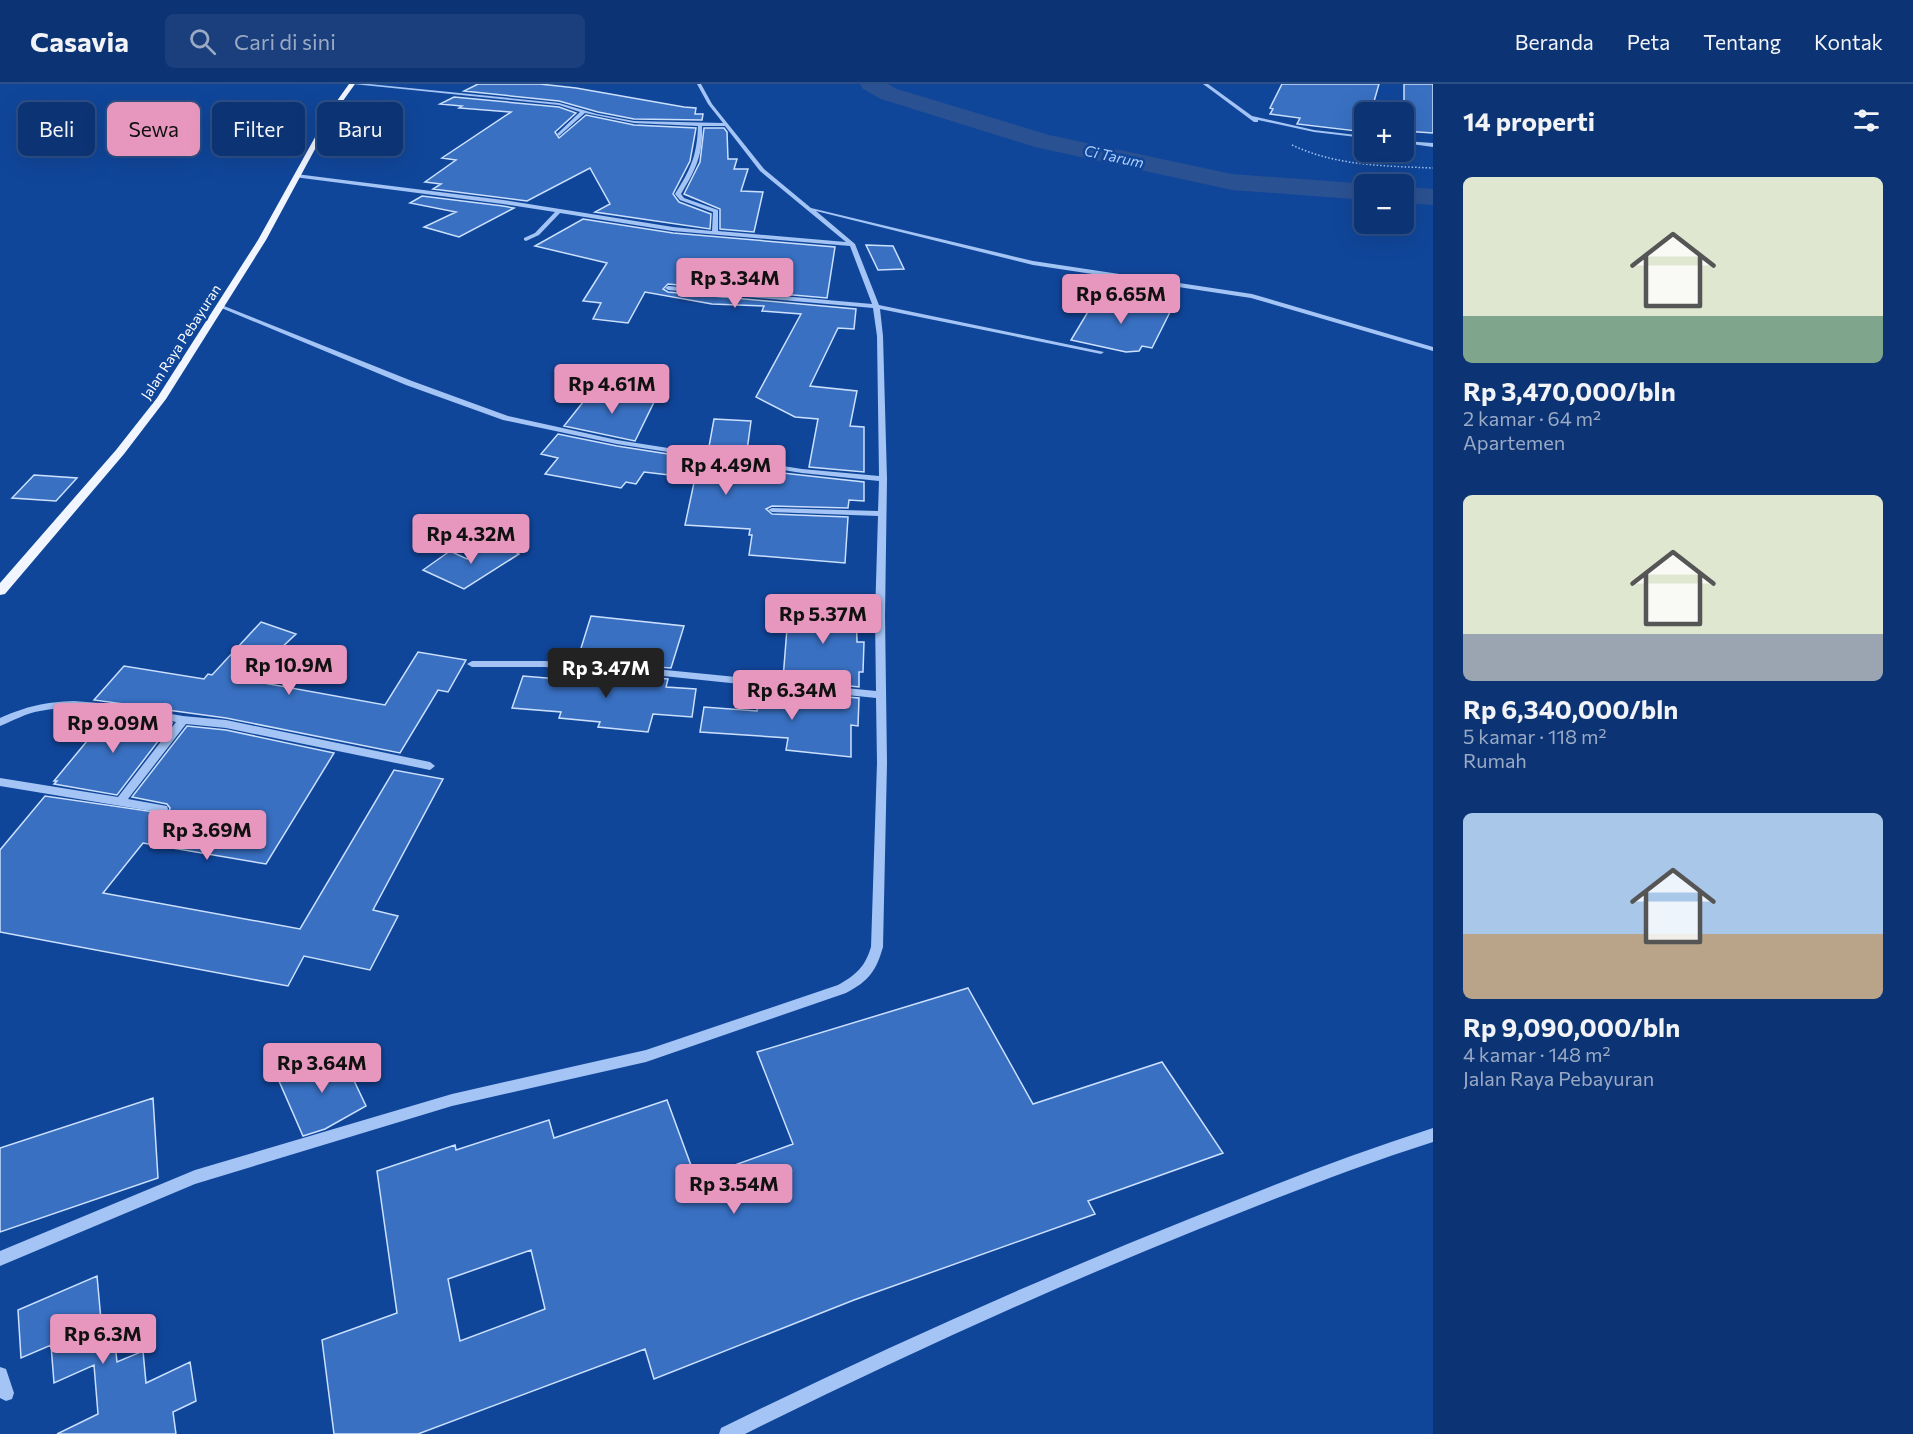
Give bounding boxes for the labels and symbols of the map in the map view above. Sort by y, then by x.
water label: Ci Tarum [1083,141,1146,171]
pin: Rp 3.34M [673,258,797,309]
pin: Rp 6.65M [1059,274,1183,325]
street label: Jalan Raya Pebayuran [137,281,224,402]
pin: Rp 4.61M [550,364,674,415]
pin: Rp 4.49M [664,445,788,496]
pin: Rp 4.32M [409,514,533,565]
pin: Rp 5.37M [761,594,885,645]
pin: Rp 10.9M [227,645,351,696]
pin: Rp 3.47M [544,648,668,699]
pin: Rp 6.34M [730,670,854,721]
pin: Rp 9.09M [51,703,175,754]
pin: Rp 3.69M [145,810,269,861]
pin: Rp 3.64M [260,1043,384,1094]
pin: Rp 3.54M [672,1164,796,1215]
pin: Rp 6.3M [48,1314,158,1365]

